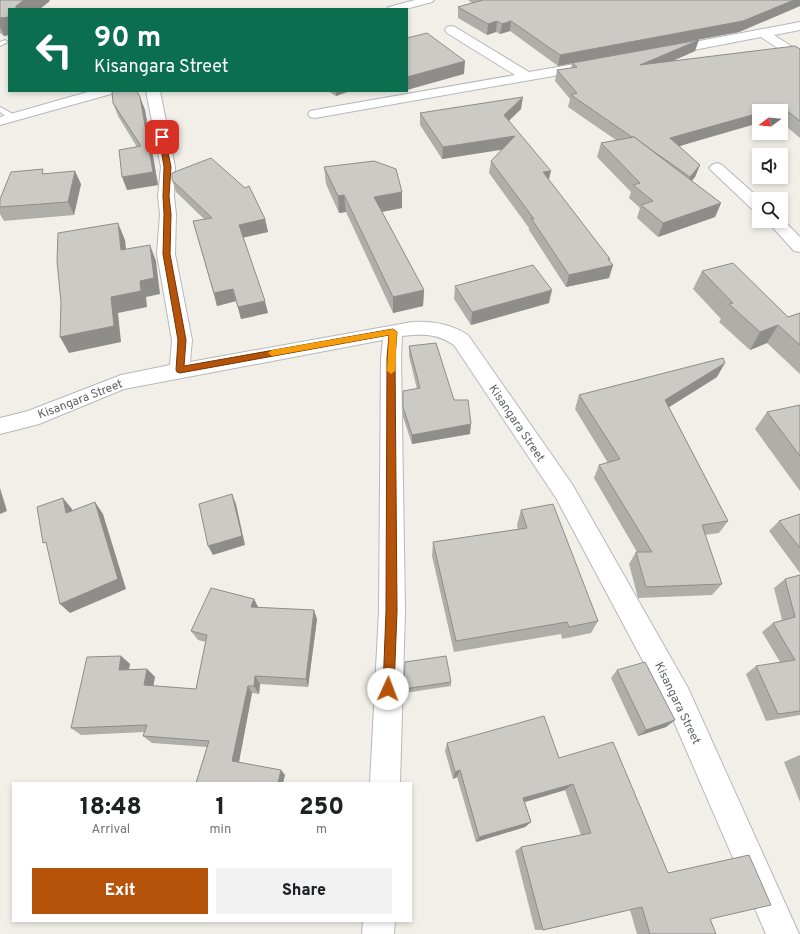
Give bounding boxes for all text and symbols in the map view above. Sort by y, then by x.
text: 90 m [94,21,161,57]
icon: left [28,24,80,76]
text: Kisangara Street [94,56,229,79]
north arrow [752,104,788,140]
map controls [752,104,788,228]
pin [145,120,179,154]
icon: arrive [151,126,173,148]
button: sound [752,148,788,184]
button: search [752,192,788,228]
street label: Kisangara Street [36,376,125,423]
street label: Kisangara Street [484,382,548,465]
street label: Kisangara Street [650,660,704,747]
position arrow [367,668,409,710]
text: 18:48 [80,793,142,823]
text: 1 [215,793,225,823]
text: 250 [299,793,344,823]
text: Arrival [91,822,130,838]
text: min [210,822,231,838]
text: m [316,822,327,838]
button: Exit [32,868,208,914]
button: Share [216,868,392,914]

